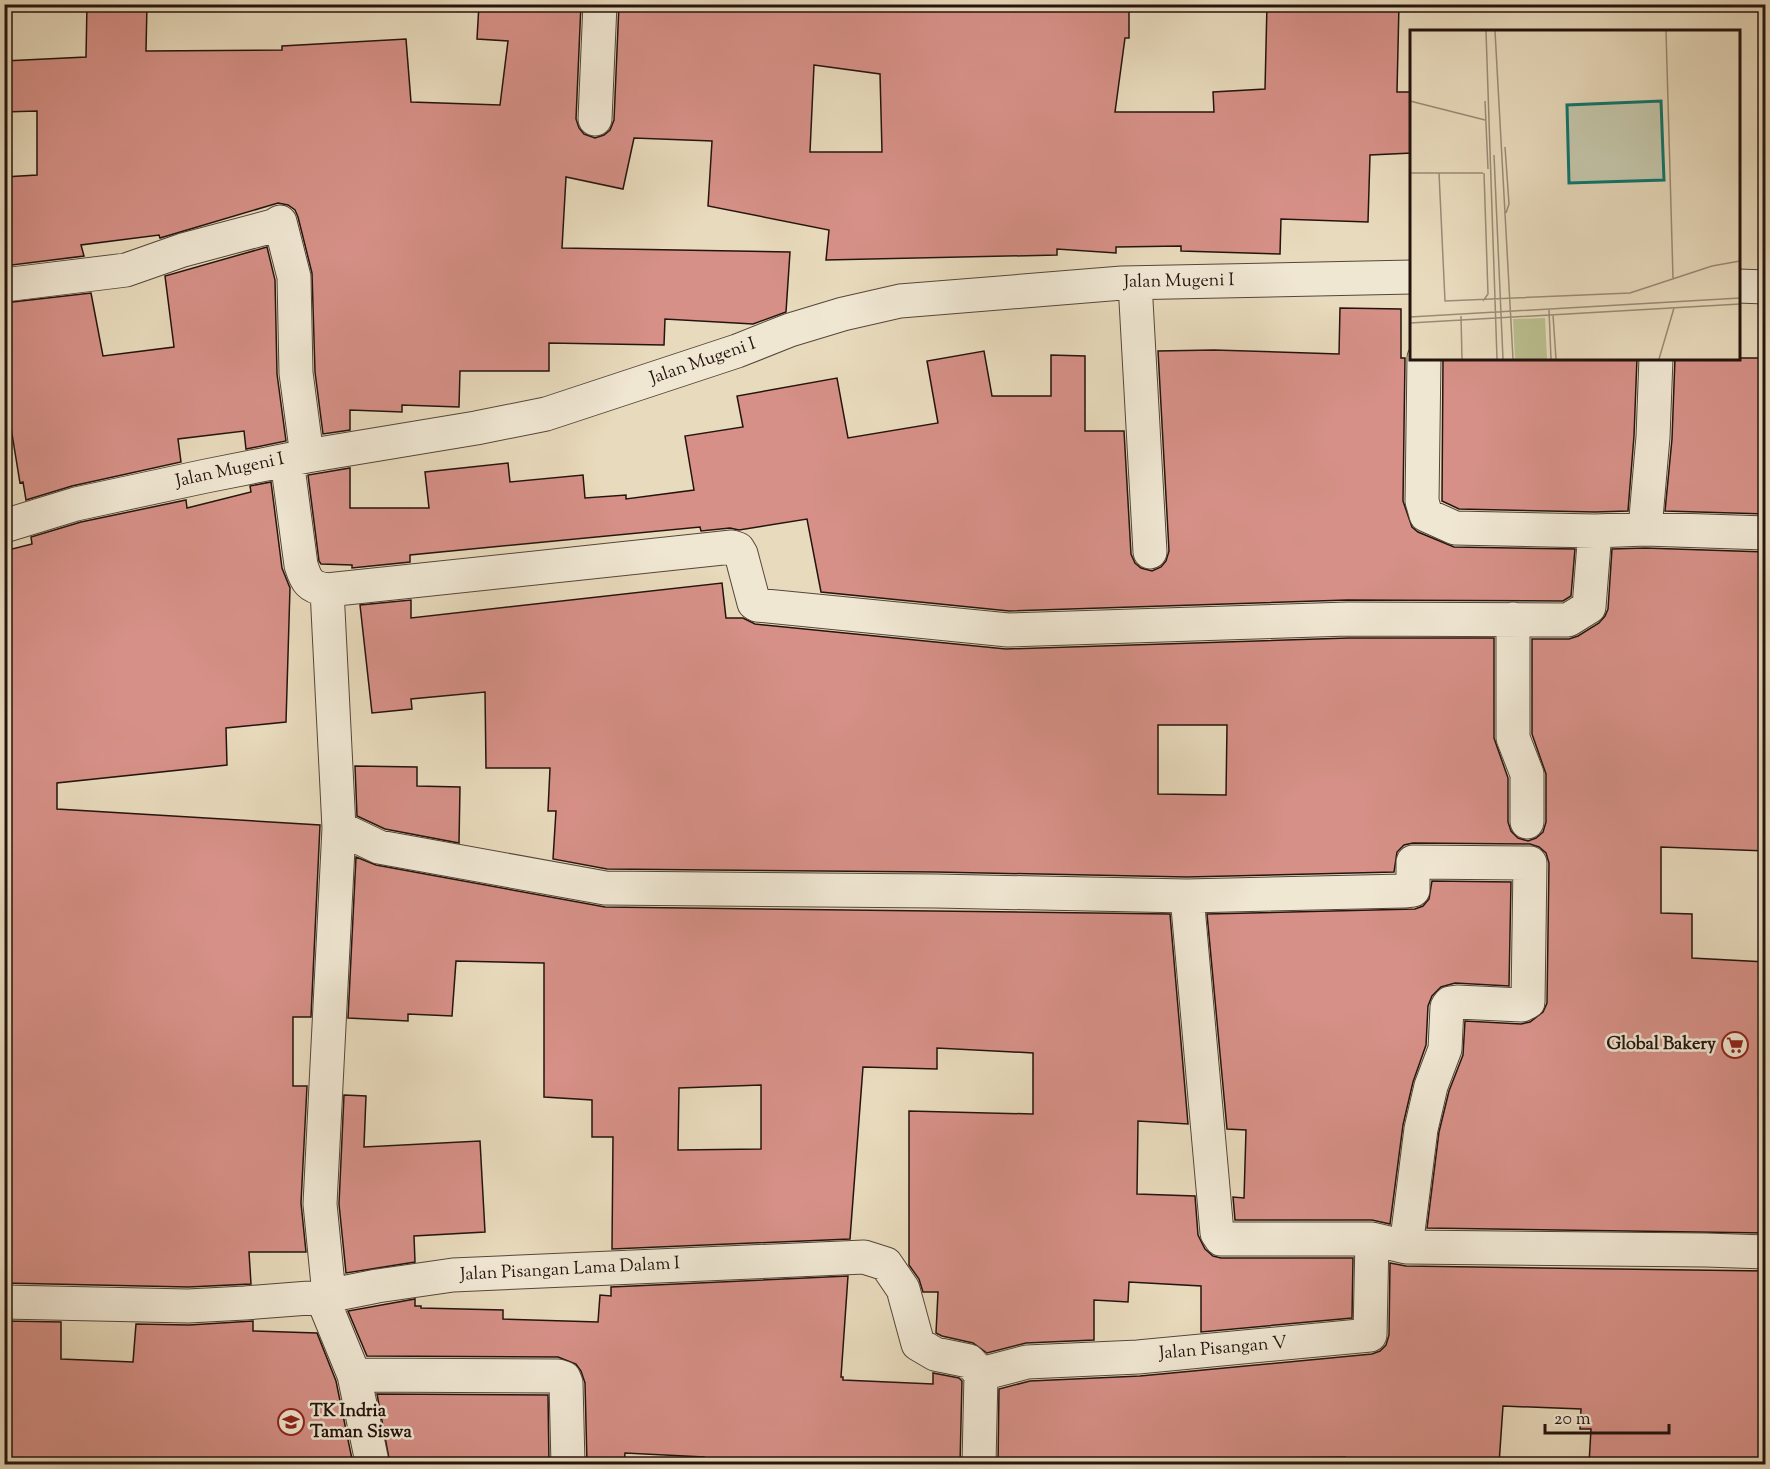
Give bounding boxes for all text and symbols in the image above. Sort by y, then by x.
inset map [1410,30,1740,360]
street label: Jalan Mugeni I [1123,268,1235,296]
street label: Jalan Mugeni I [646,332,760,393]
street label: Jalan Mugeni I [172,447,287,495]
supermarket icon: Global Bakery [1720,1030,1750,1060]
place label: Global Bakery [1607,1032,1716,1058]
street label: Jalan Pisangan Lama Dalam I [458,1251,681,1289]
street label: Jalan Pisangan V [1157,1330,1288,1368]
scale bar [1545,1397,1670,1435]
place label: TK Indria Taman Siswa [310,1399,412,1446]
school or university icon: TK Indria Taman Siswa [276,1407,306,1437]
text: 20 m [1554,1407,1591,1433]

